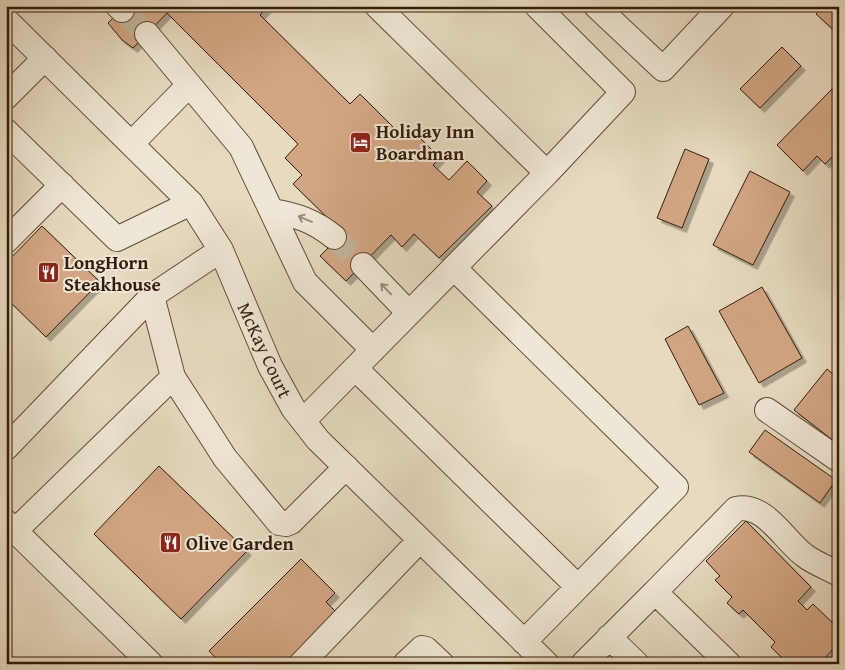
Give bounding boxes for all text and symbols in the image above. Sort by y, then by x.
place label: Holiday Inn Boardman [376,117,475,167]
hotel icon: Holiday Inn Boardman [348,130,372,154]
one-way arrow [298,213,313,223]
place label: LongHorn Steakhouse [64,248,161,298]
restaurant icon: LongHorn Steakhouse [36,261,60,285]
one-way arrow [380,283,392,296]
street label: McKay Court [231,298,300,403]
place label: Olive Garden [186,529,295,557]
restaurant icon: Olive Garden [158,531,182,555]

